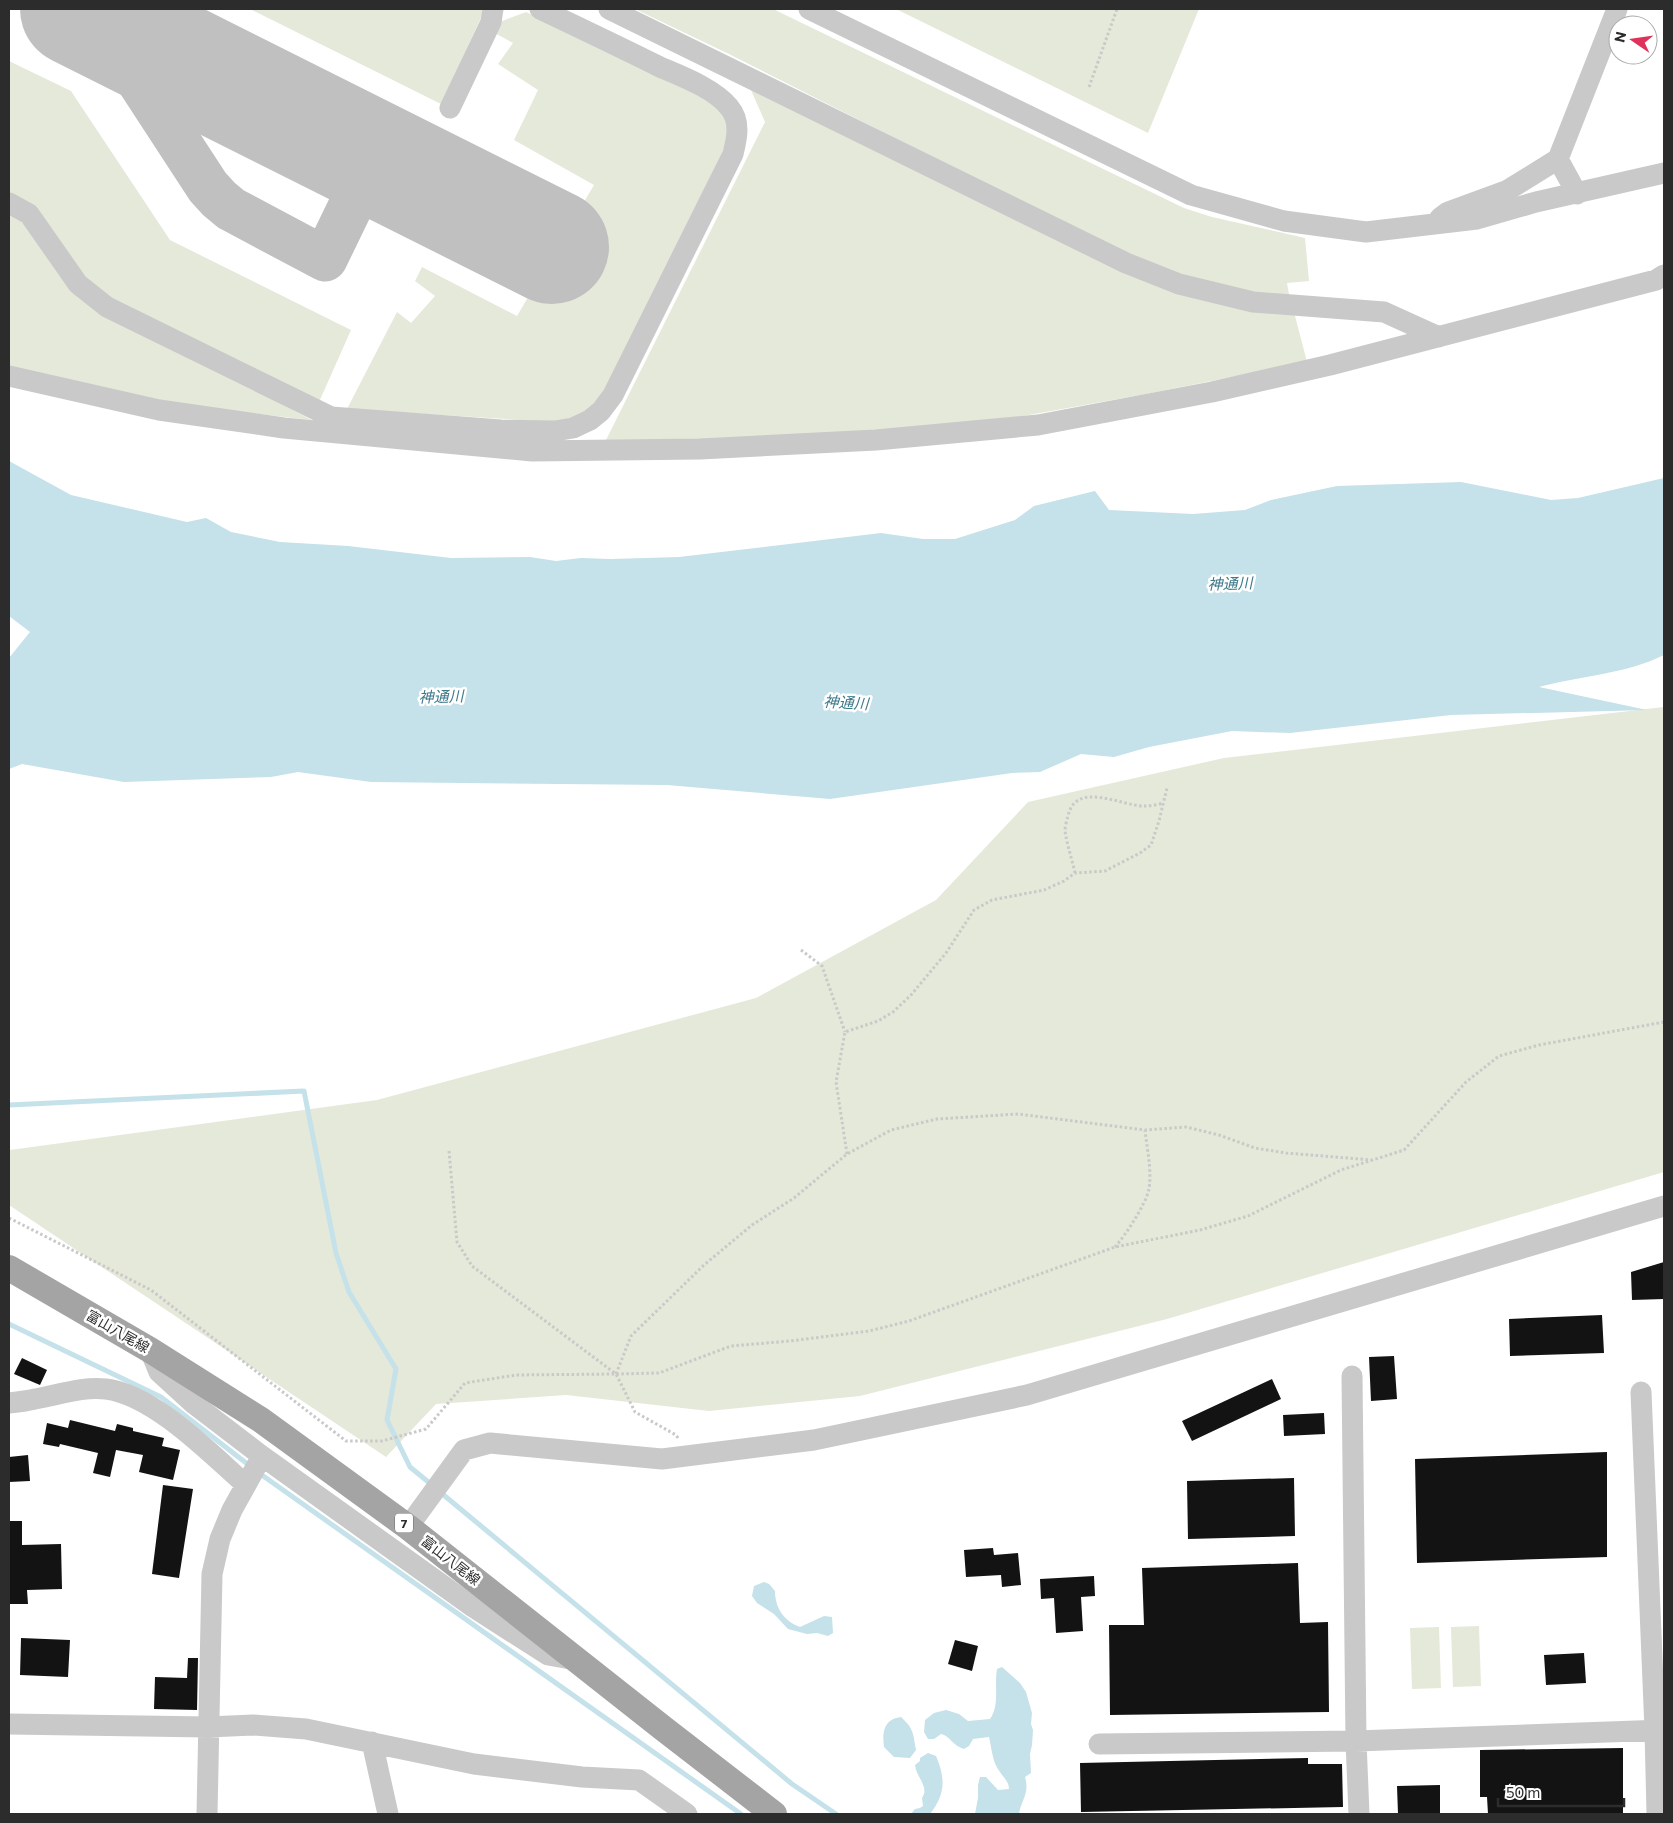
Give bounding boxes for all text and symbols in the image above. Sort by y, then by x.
north arrow [1608,15,1658,65]
text: N [1610,30,1629,44]
water label: 神通川 [1207,573,1255,593]
water label: 神通川 [418,686,466,706]
water label: 神通川 [823,692,871,712]
street label: 富山八尾線 [83,1306,153,1356]
road number: 7 [395,1514,413,1532]
street label: 富山八尾線 [418,1532,484,1588]
scale bar [1498,1776,1624,1808]
text: 50 m [1506,1783,1540,1801]

